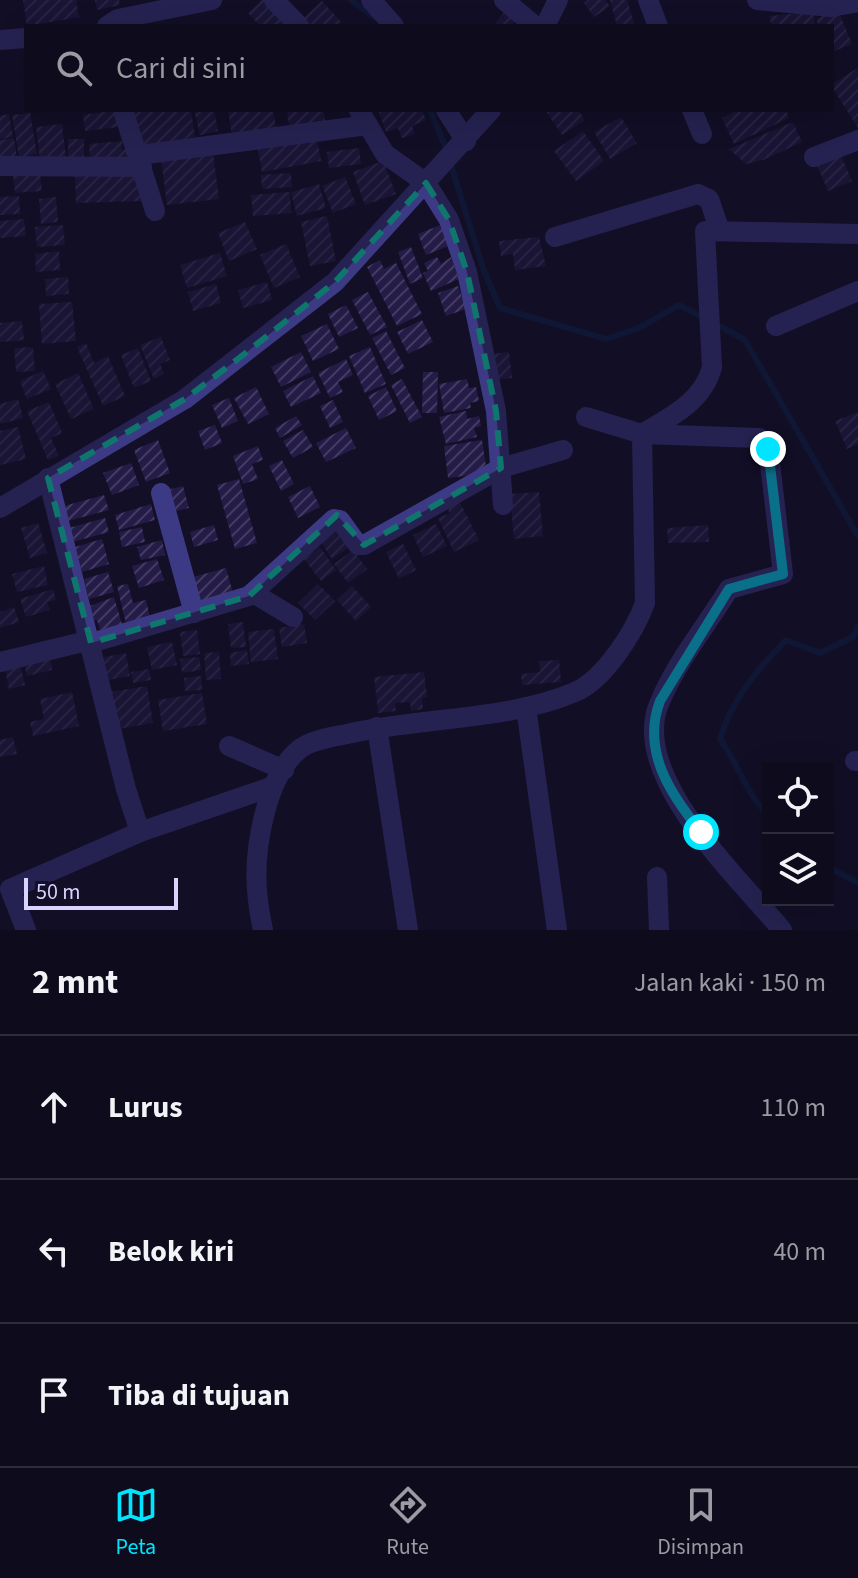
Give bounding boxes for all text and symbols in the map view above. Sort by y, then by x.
search box [24,24,834,112]
icon: search [52,46,96,90]
text: Cari di sini [116,47,246,90]
route end [750,431,786,467]
map controls [762,762,834,906]
button: locate [762,762,834,834]
route start [683,814,719,850]
button: layers [762,834,834,906]
scale bar [24,874,178,910]
text: 50 m [36,876,81,908]
text: 2 mnt [32,958,118,1007]
text: Jalan kaki · 150 m [634,964,826,1001]
icon: ahead [32,1085,76,1129]
text: Lurus [108,1086,183,1129]
text: 110 m [760,1089,826,1126]
icon: left [32,1229,76,1273]
text: Belok kiri [108,1230,234,1273]
text: 40 m [773,1233,826,1270]
icon: arrive [32,1373,76,1417]
text: Tiba di tujuan [108,1374,290,1417]
tab: Peta [114,1483,158,1563]
tab: Rute [386,1483,430,1563]
tab: Disimpan [657,1483,744,1563]

